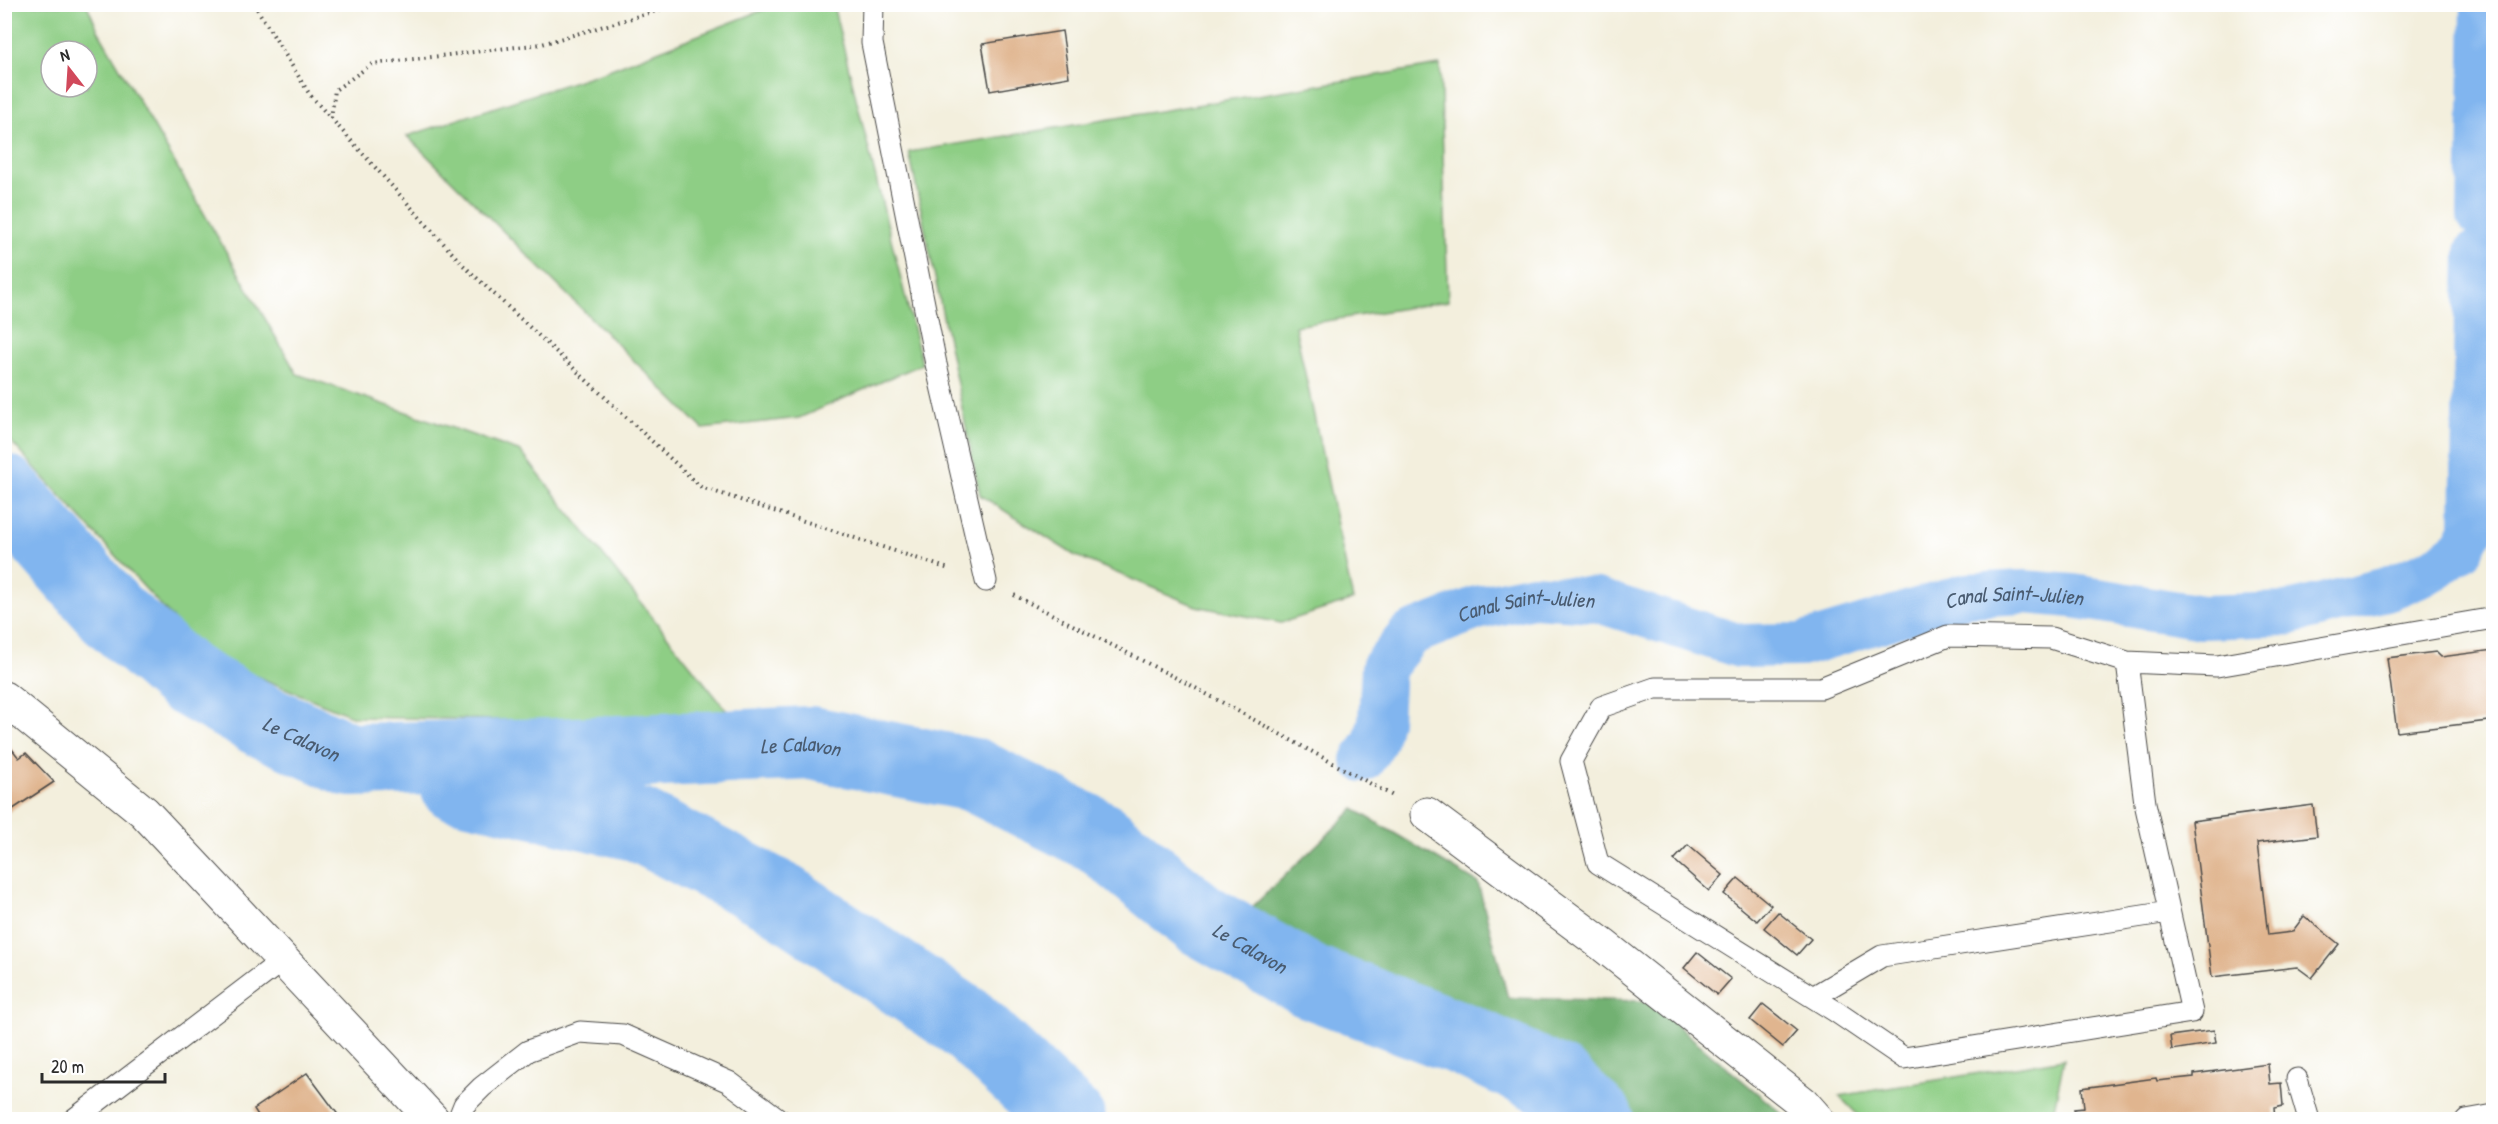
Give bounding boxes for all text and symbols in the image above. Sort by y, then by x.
north arrow [39,39,99,99]
text: N [57,43,72,66]
water label: Canal Saint-Julien [1940,577,2087,616]
water label: Canal Saint-Julien [1452,581,1597,629]
water label: Le Calavon [259,708,346,769]
water label: Le Calavon [759,728,845,763]
water label: Le Calavon [1208,915,1294,981]
scale bar [42,1046,165,1084]
text: 20 m [51,1054,84,1079]

